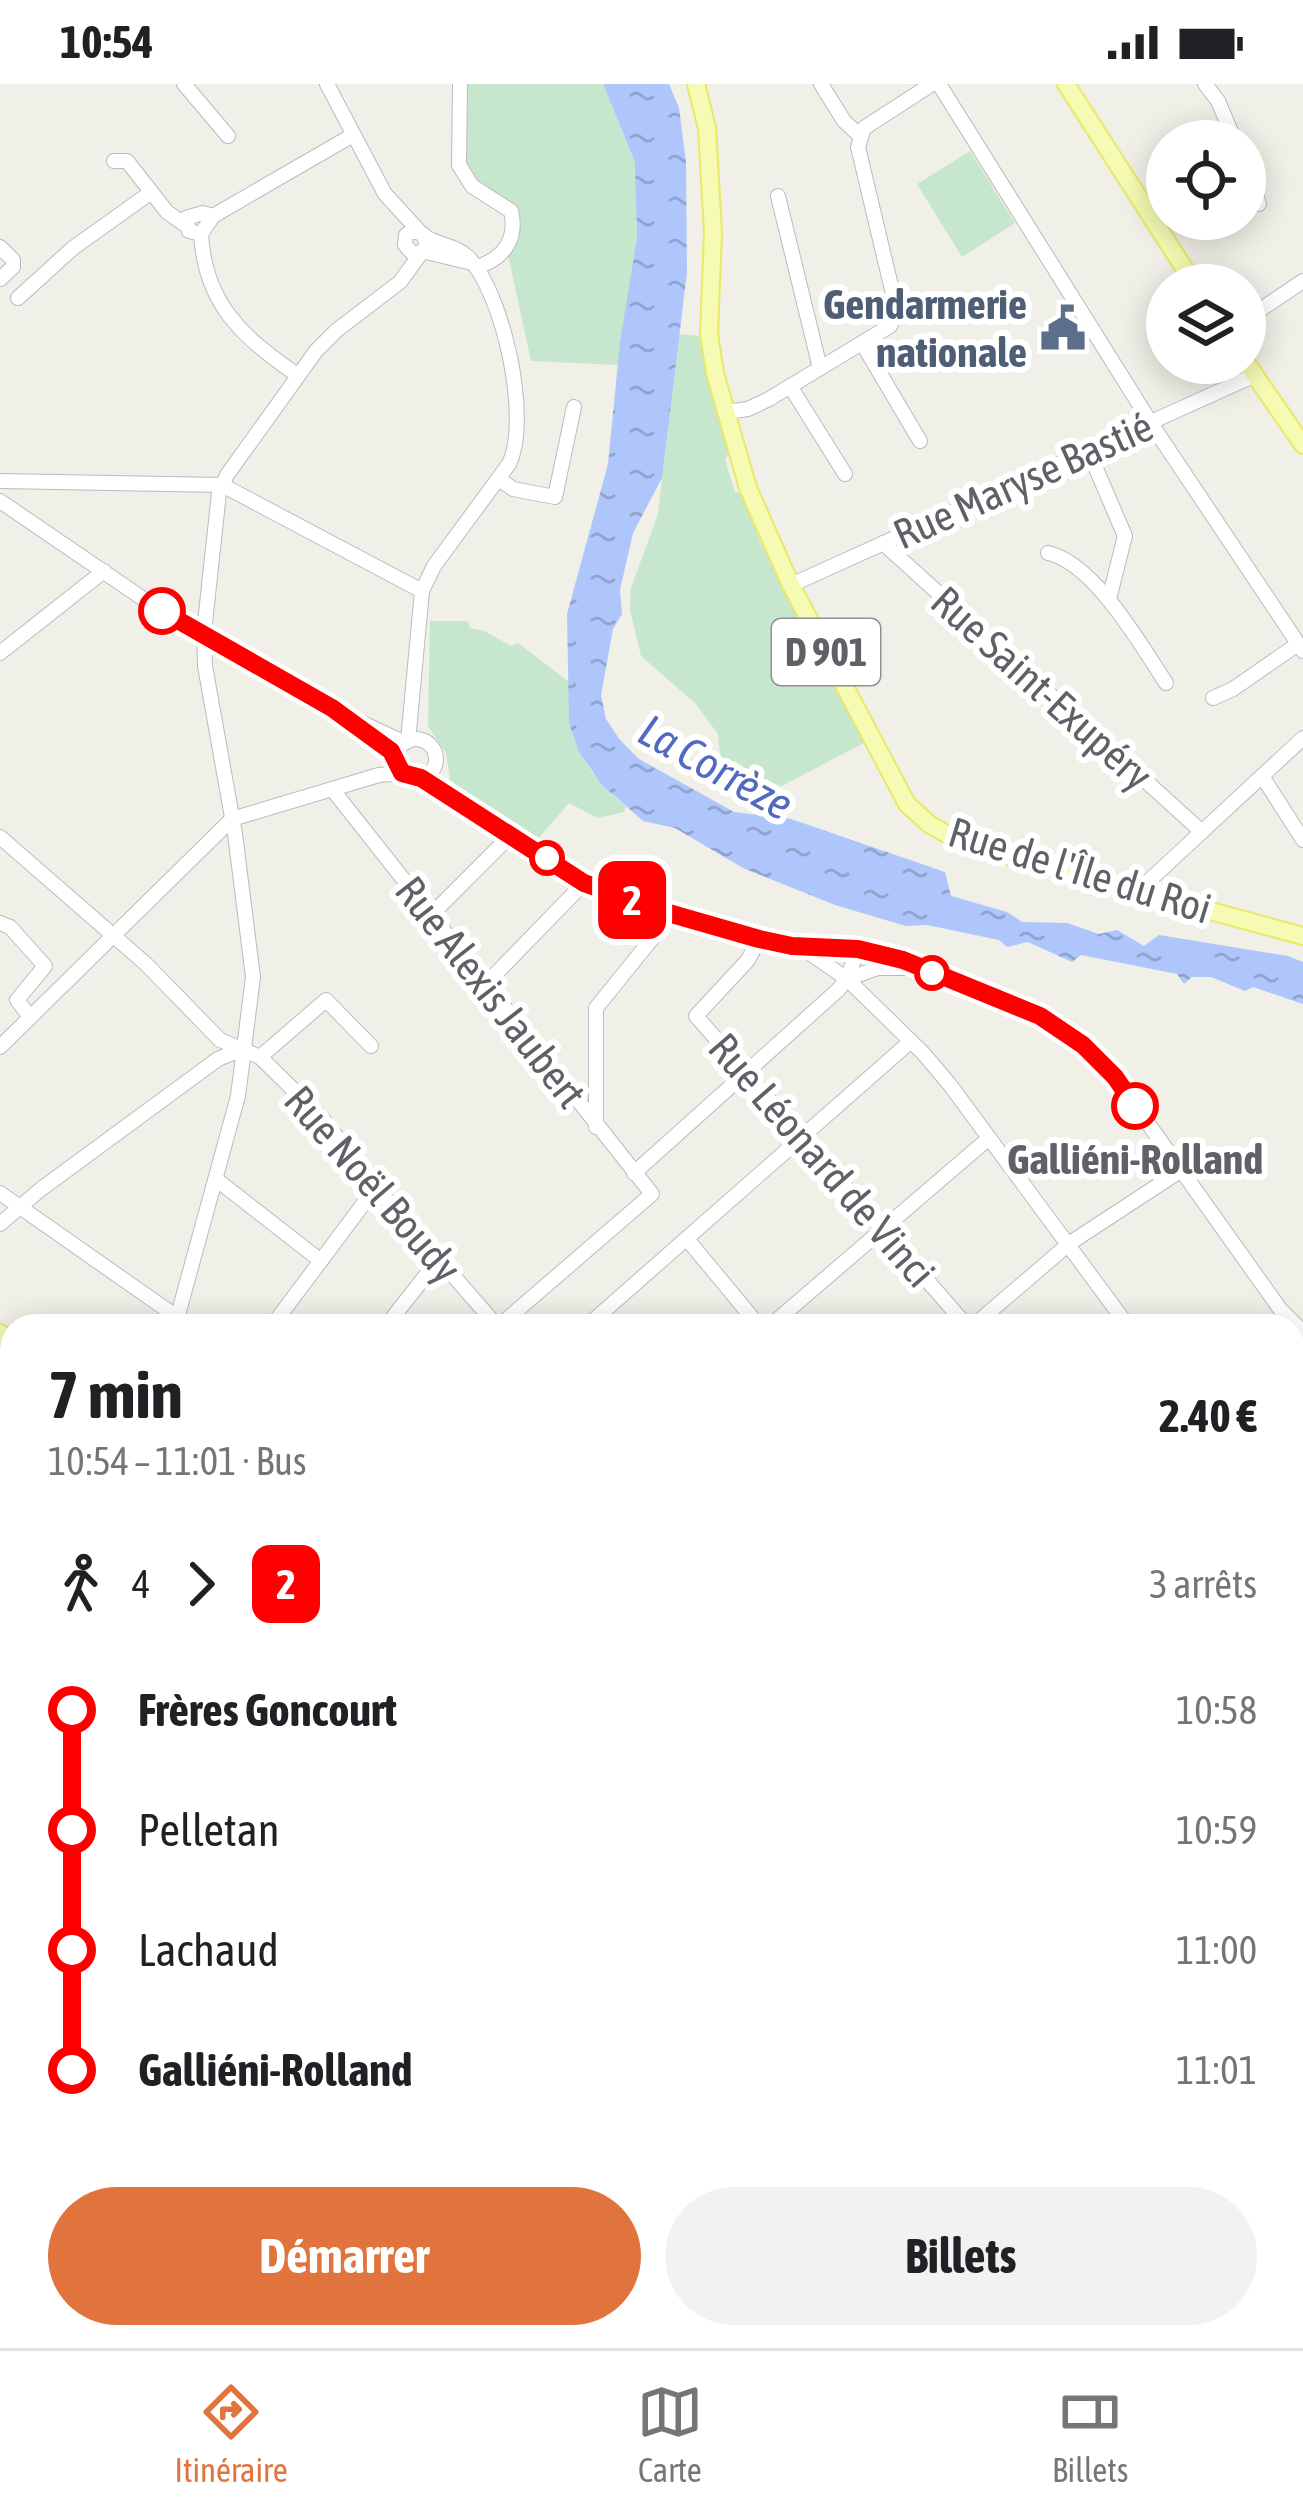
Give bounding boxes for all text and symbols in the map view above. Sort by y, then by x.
text: 10:54 [60,16,154,68]
map controls [1146,120,1266,384]
button: locate [1146,120,1266,240]
button: layers [1146,264,1266,384]
place label: Gendarmerie nationale [823,280,1027,376]
public building icon: Gendarmerie nationale [1038,303,1088,353]
street label: Rue Maryse Bastié [886,401,1160,559]
street label: Rue Saint-Exupéry [922,577,1162,799]
unlabelled marker [140,589,184,633]
road number: D 901 [772,619,880,685]
water label: La Corrèze [630,704,802,830]
street label: Rue de l'Île du Roi [943,807,1217,933]
unlabelled marker [531,842,563,874]
line badge: 2 [593,861,671,939]
street label: Rue Alexis Jaubert [386,867,596,1117]
text: 2 [622,876,642,924]
unlabelled marker [916,957,948,989]
street label: Rue Léonard de Vinci [699,1024,945,1296]
street label: Rue Noël Boudy [275,1076,471,1292]
marker: Galliéni-Rolland [1113,1084,1157,1128]
place label: Galliéni-Rolland [1007,1135,1263,1183]
text: 7 min [48,1356,183,1432]
text: 2.40 € [1159,1390,1257,1442]
text: 10:54 – 11:01 · Bus [48,1439,307,1483]
icon: walk [48,1551,114,1617]
icon: forward [168,1551,234,1617]
text: 2 [276,1560,296,1608]
text: 4 [132,1562,150,1606]
text: 3 arrêts [1149,1562,1257,1606]
text: Frères Goncourt [138,1684,397,1736]
text: 10:58 [1176,1688,1257,1732]
text: Pelletan [138,1804,280,1856]
text: 10:59 [1176,1808,1257,1852]
text: Lachaud [138,1924,279,1976]
text: 11:00 [1176,1928,1257,1972]
text: Galliéni-Rolland [138,2044,412,2096]
text: 11:01 [1176,2048,1257,2092]
button: Démarrer [48,2187,641,2325]
button: Billets [665,2187,1257,2325]
tab: Itinéraire [175,2379,288,2489]
tab: Carte [637,2379,703,2489]
tab: Billets [1052,2379,1128,2489]

